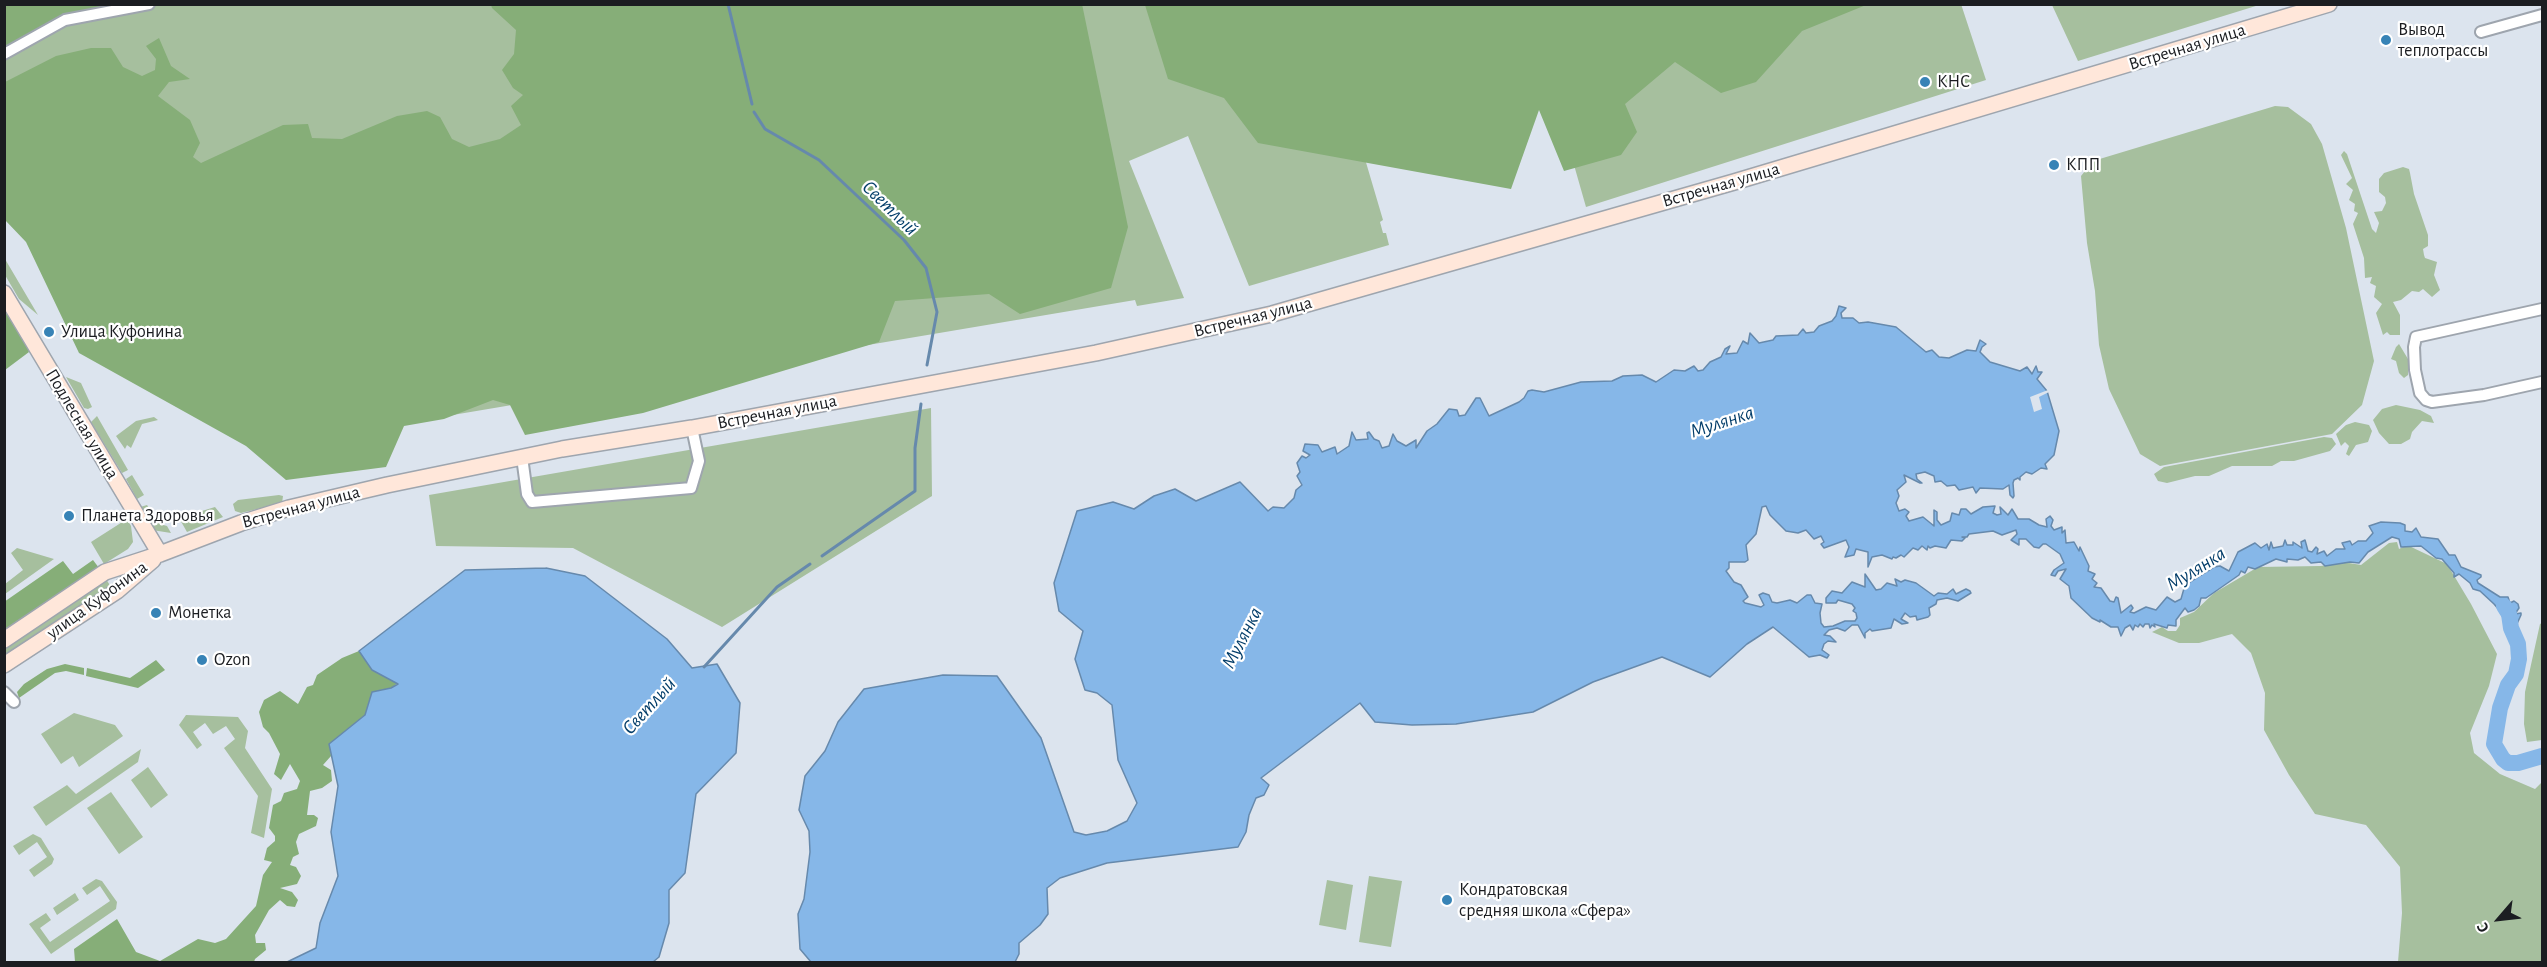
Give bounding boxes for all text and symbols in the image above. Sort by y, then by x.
street label: Встречная улица [2126,19,2248,75]
place label: Вывод теплотрассы [2398,19,2488,62]
marker: Вывод теплотрассы [2379,33,2393,47]
place label: КНС [1937,71,1970,93]
marker: КНС [1918,75,1932,89]
place label: КПП [2066,154,2100,176]
street label: Встречная улица [1660,158,1782,212]
marker: КПП [2047,158,2061,172]
water label: Светлый [857,175,923,241]
street label: Встречная улица [1192,292,1314,342]
place label: Улица Куфонина [61,321,182,343]
marker: Улица Куфонина [42,325,56,339]
street label: Подлесная улица [41,365,123,483]
street label: Встречная улица [715,390,839,434]
water label: Мулянка [1687,401,1757,443]
street label: Встречная улица [240,481,362,533]
place label: Планета Здоровья [81,505,214,527]
marker: Планета Здоровья [62,509,76,523]
water label: Мулянка [2162,542,2230,596]
street label: улица Куфонина [42,556,152,644]
place label: Монетка [168,602,231,624]
water label: Мулянка [1217,603,1267,673]
marker: Монетка [149,606,163,620]
place label: Ozon [214,649,251,671]
marker: Ozon [195,653,209,667]
water label: Светлый [617,672,681,740]
place label: Кондратовская средняя школа «Сфера» [1459,879,1631,922]
north arrow [2469,889,2529,949]
marker: Кондратовская средняя школа «Сфера» [1440,893,1454,907]
text: С [2474,920,2492,935]

